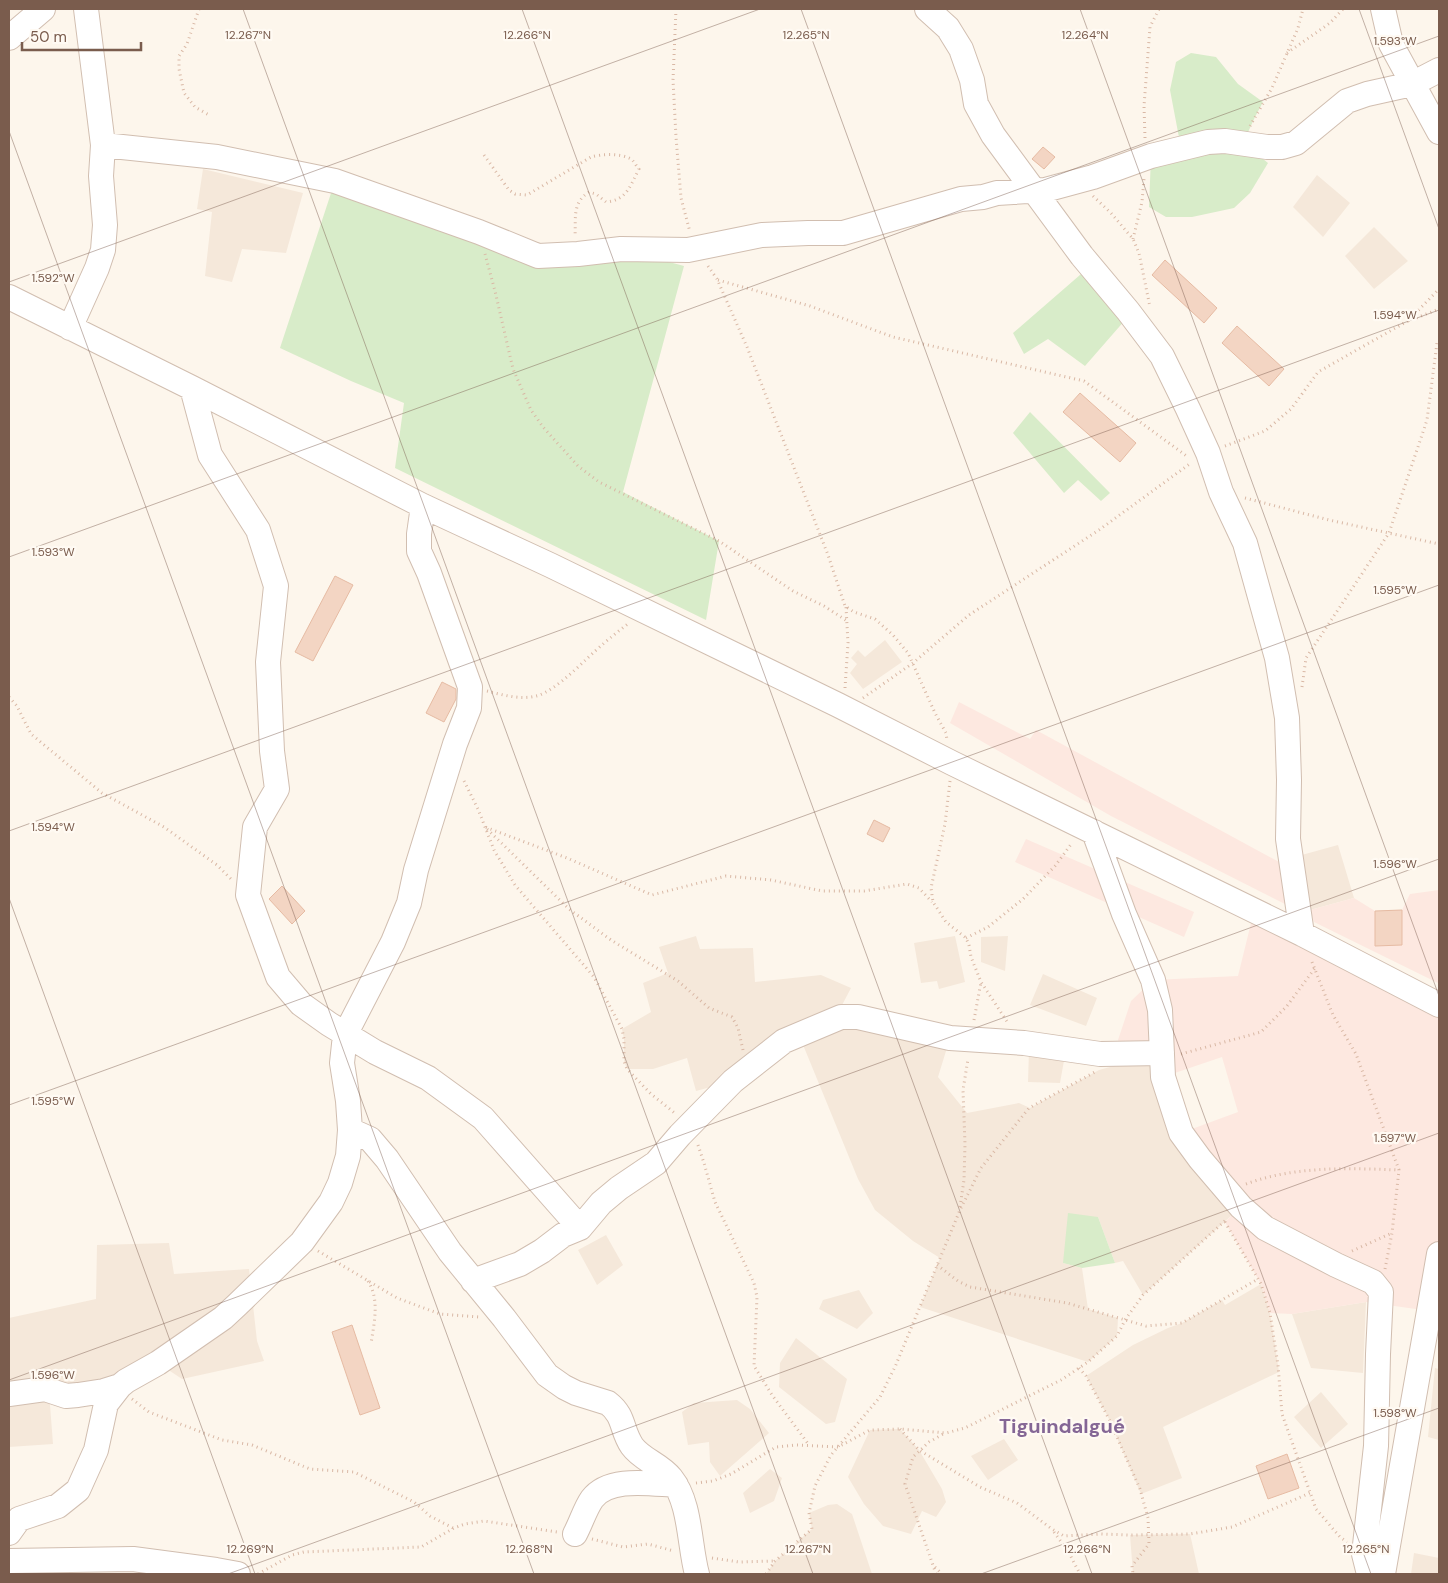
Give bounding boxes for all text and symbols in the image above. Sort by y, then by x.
scale bar [22,20,141,52]
text: 50 m [30,27,67,47]
text: 12.267°N [225,27,271,43]
text: 12.266°N [503,27,551,43]
text: 12.265°N [783,27,829,43]
text: 12.264°N [1061,27,1109,43]
text: 1.593°W [1373,33,1417,49]
text: 1.592°W [31,270,75,286]
text: 1.594°W [1373,307,1417,323]
text: 1.593°W [31,544,75,560]
text: 1.595°W [1373,582,1417,598]
text: 1.594°W [31,819,75,835]
text: 1.596°W [1373,856,1417,872]
text: 1.595°W [31,1093,75,1109]
text: 1.597°W [1374,1130,1417,1146]
text: 1.596°W [31,1367,75,1383]
text: 1.598°W [1373,1405,1417,1421]
district label: Tiguindalgué [999,1413,1125,1439]
text: 12.269°N [226,1541,274,1557]
text: 12.268°N [505,1541,553,1557]
text: 12.267°N [785,1541,831,1557]
text: 12.266°N [1063,1541,1111,1557]
text: 12.265°N [1343,1541,1389,1557]

